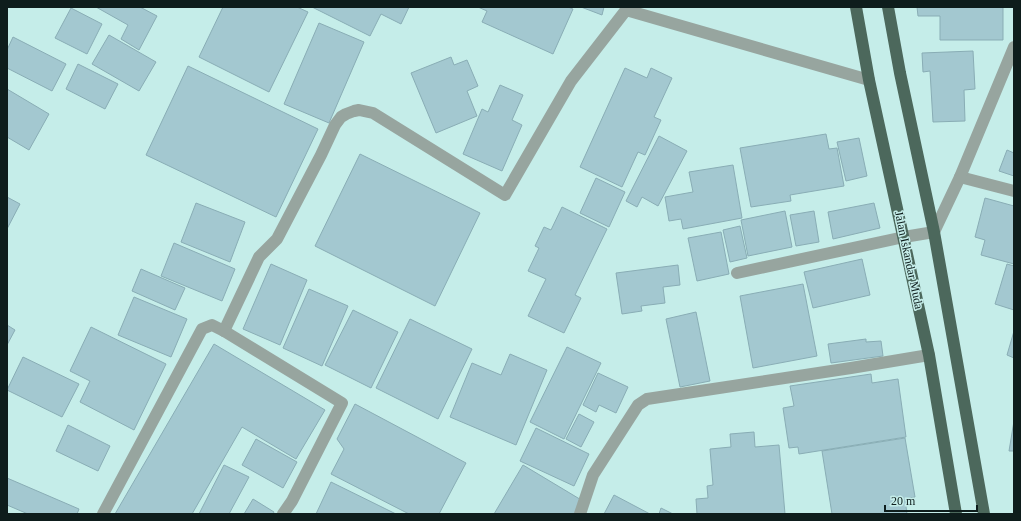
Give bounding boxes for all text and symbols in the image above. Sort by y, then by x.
street label: Jalan Iskandar Muda [892,210,926,311]
scale bar [885,487,977,513]
text: 20 m [891,494,916,508]

